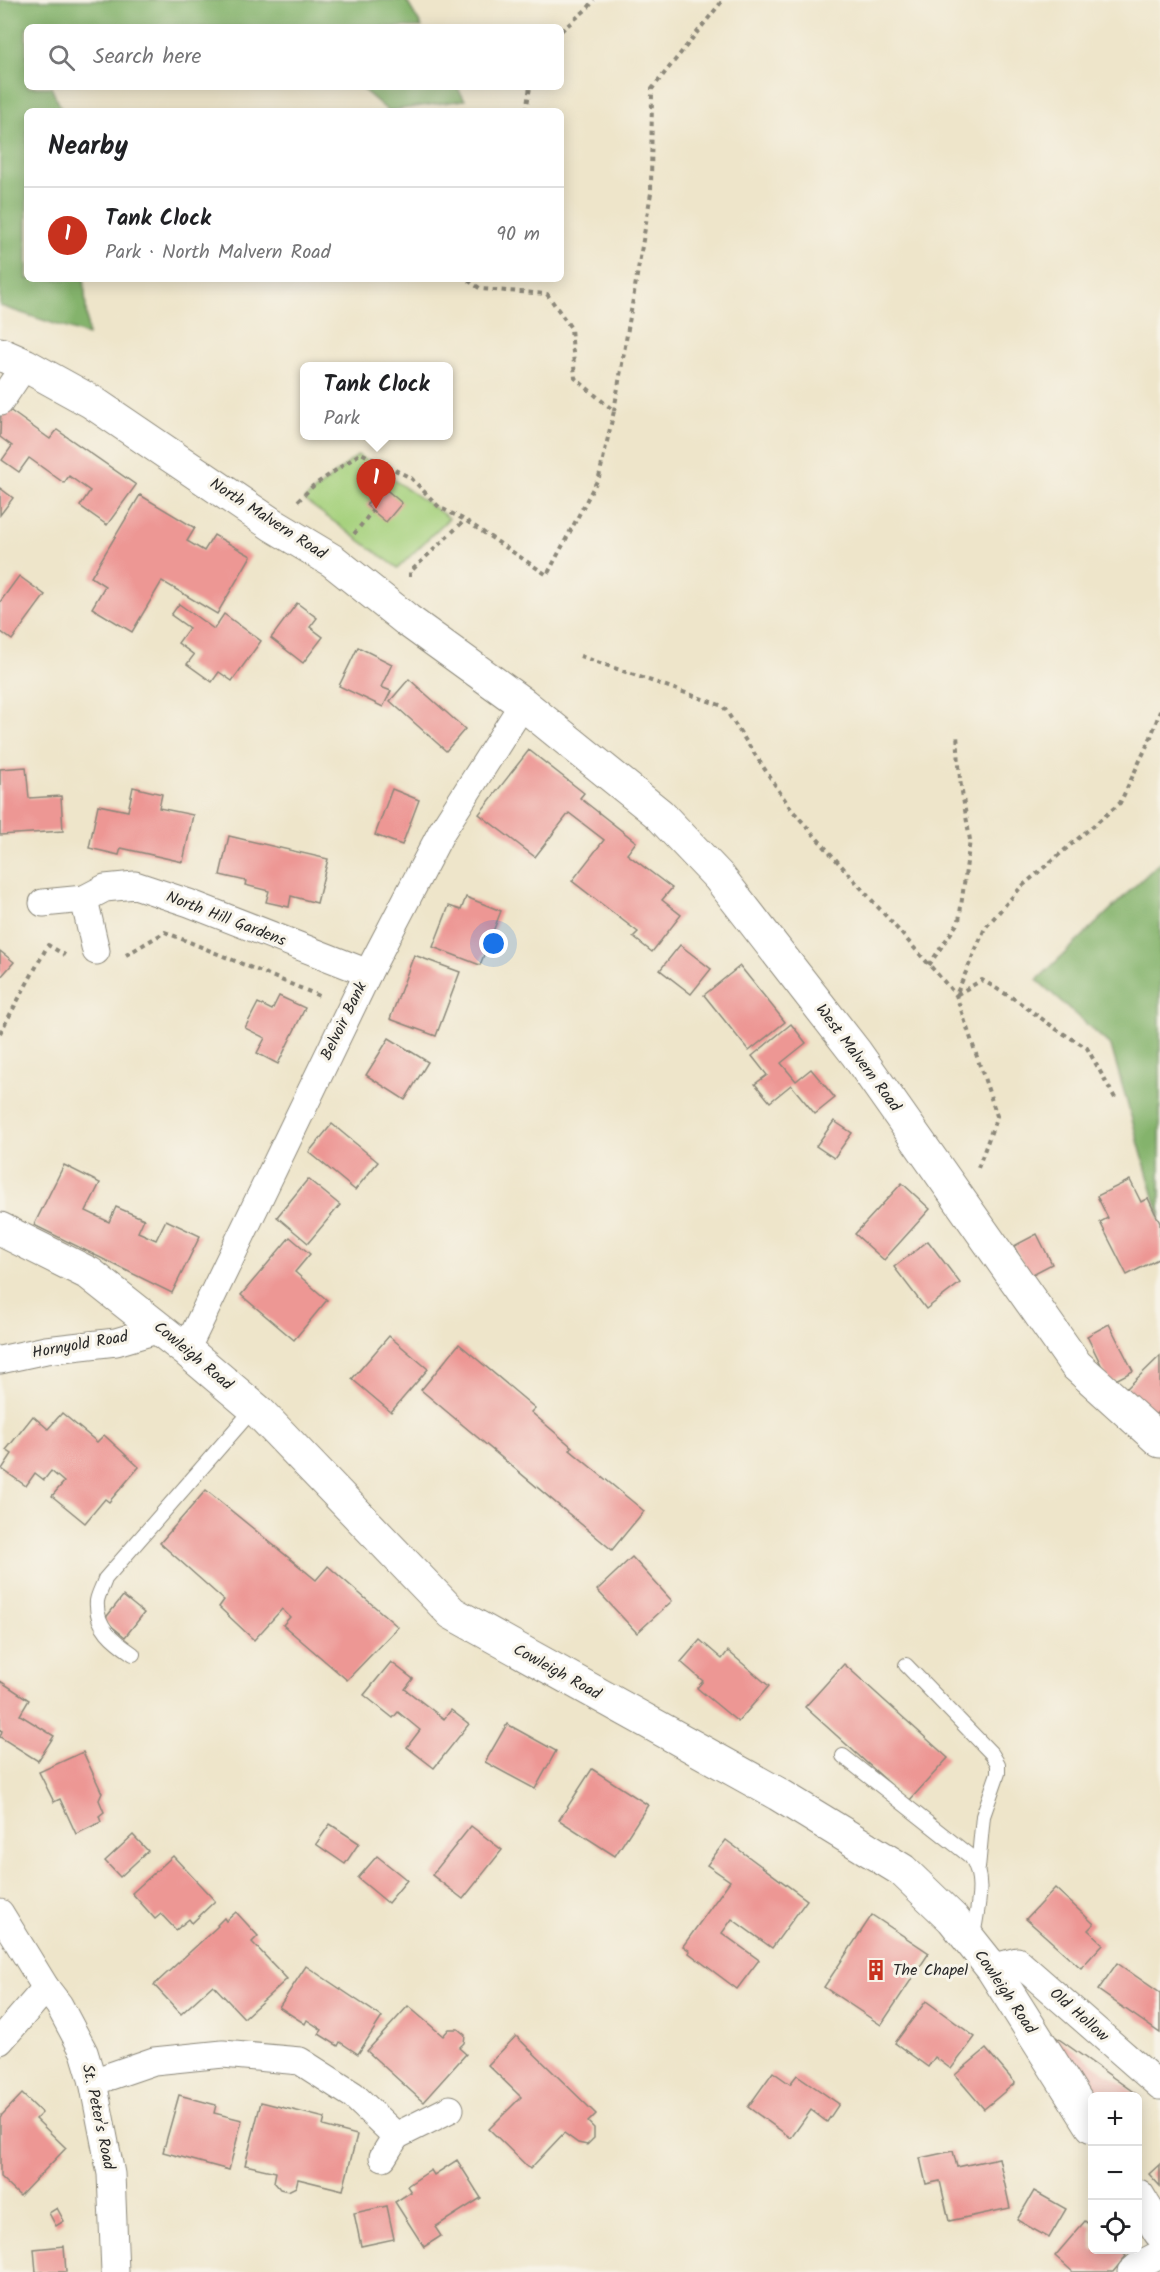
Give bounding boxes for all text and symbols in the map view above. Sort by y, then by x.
search box [24,24,564,90]
text: Search here [93,40,201,75]
icon: search [45,41,78,74]
text: Nearby [48,126,128,168]
text: Tank Clock [105,202,211,237]
text: 1 [64,219,71,251]
text: 90 m [496,219,540,251]
text: Park · North Malvern Road [105,237,331,269]
popup [300,362,453,440]
text: Tank Clock [324,368,429,403]
text: Park [324,403,360,435]
pin: 1 [356,460,395,509]
street label: North Malvern Road [205,472,332,567]
street label: North Hill Gardens [162,885,290,953]
your location [479,929,508,958]
street label: Belvoir Bank [314,977,374,1064]
street label: West Malvern Road [809,999,908,1118]
street label: Cowleigh Road [148,1315,239,1397]
street label: Hornyold Road [30,1324,131,1366]
street label: Cowleigh Road [508,1638,606,1707]
street label: Cowleigh Road [967,1945,1043,2040]
building icon: The Chapel [864,1958,888,1982]
place label: The Chapel [893,1958,968,1983]
street label: Old Hollow [1044,1982,1115,2048]
street label: St. Peter's Road [75,2062,122,2173]
map controls [1088,2092,1142,2254]
button: + [1088,2092,1142,2146]
button: − [1088,2146,1142,2200]
button: locate [1088,2200,1142,2254]

